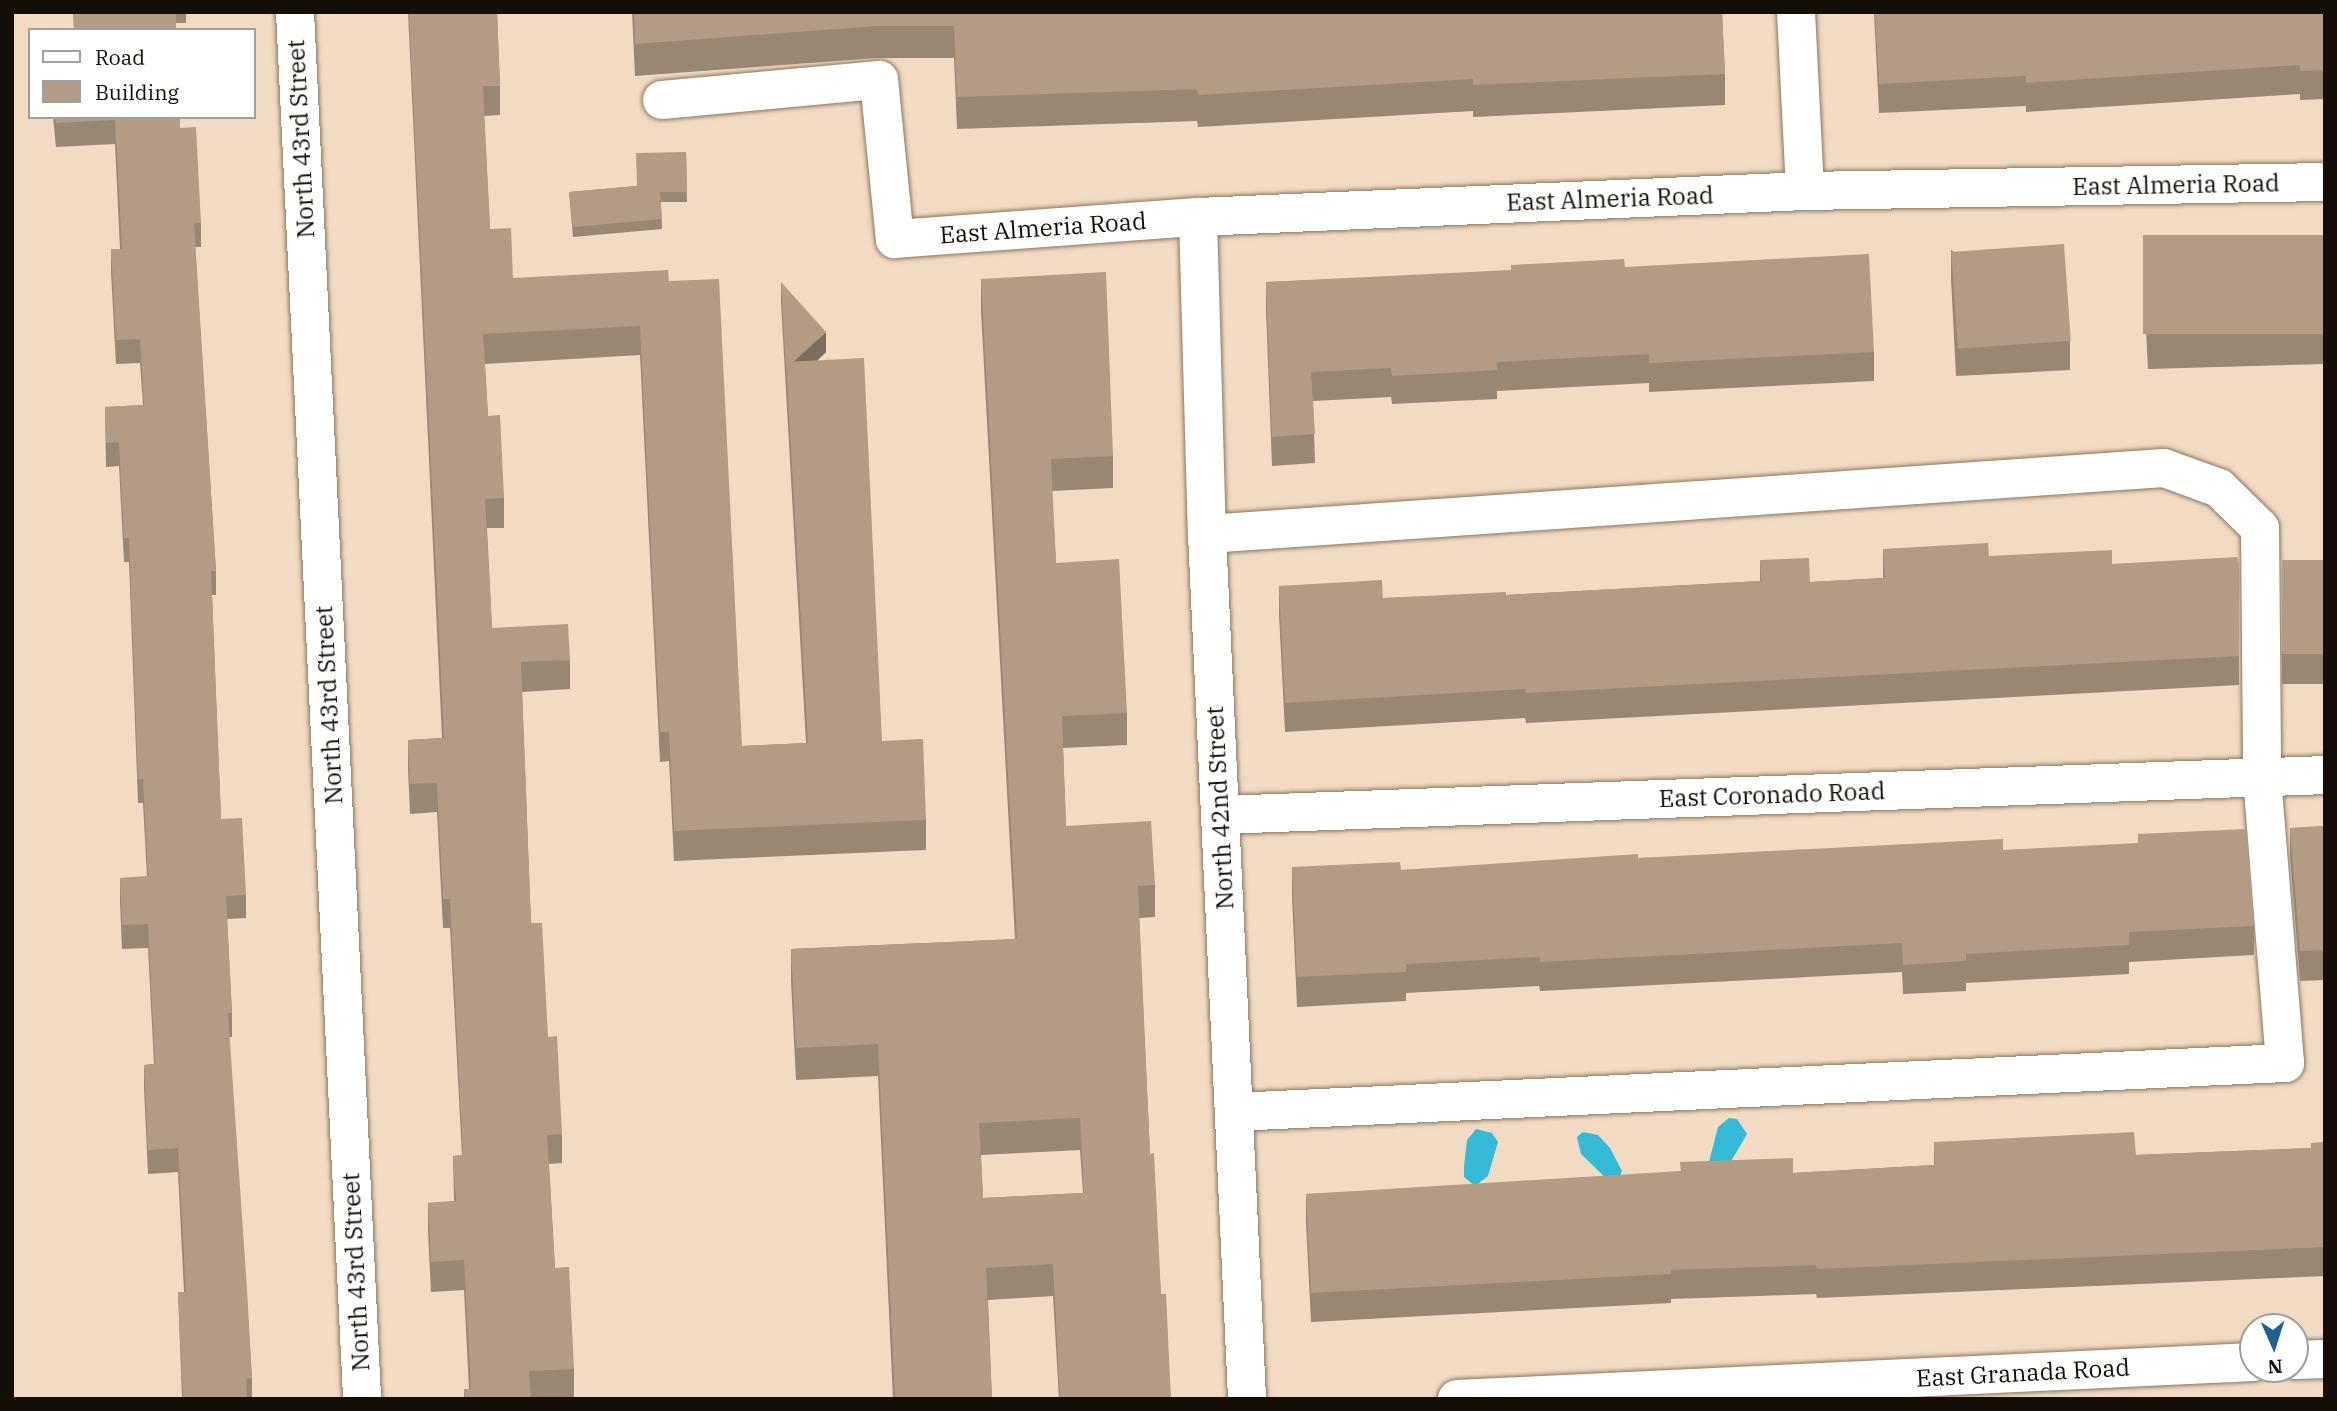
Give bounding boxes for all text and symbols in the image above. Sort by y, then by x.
legend [28,28,256,119]
street label: North 43rd Street [281,39,321,239]
text: Road [95,43,145,71]
text: Building [95,78,179,106]
street label: East Almeria Road [2072,169,2280,201]
street label: East Almeria Road [1506,181,1714,217]
street label: East Almeria Road [939,206,1147,250]
street label: North 43rd Street [309,605,349,805]
street label: North 42nd Street [1200,706,1240,910]
street label: East Coronado Road [1658,777,1886,813]
street label: North 43rd Street [336,1172,376,1372]
north arrow [2239,1313,2309,1383]
street label: East Granada Road [1915,1353,2131,1393]
text: N [2267,1355,2283,1379]

